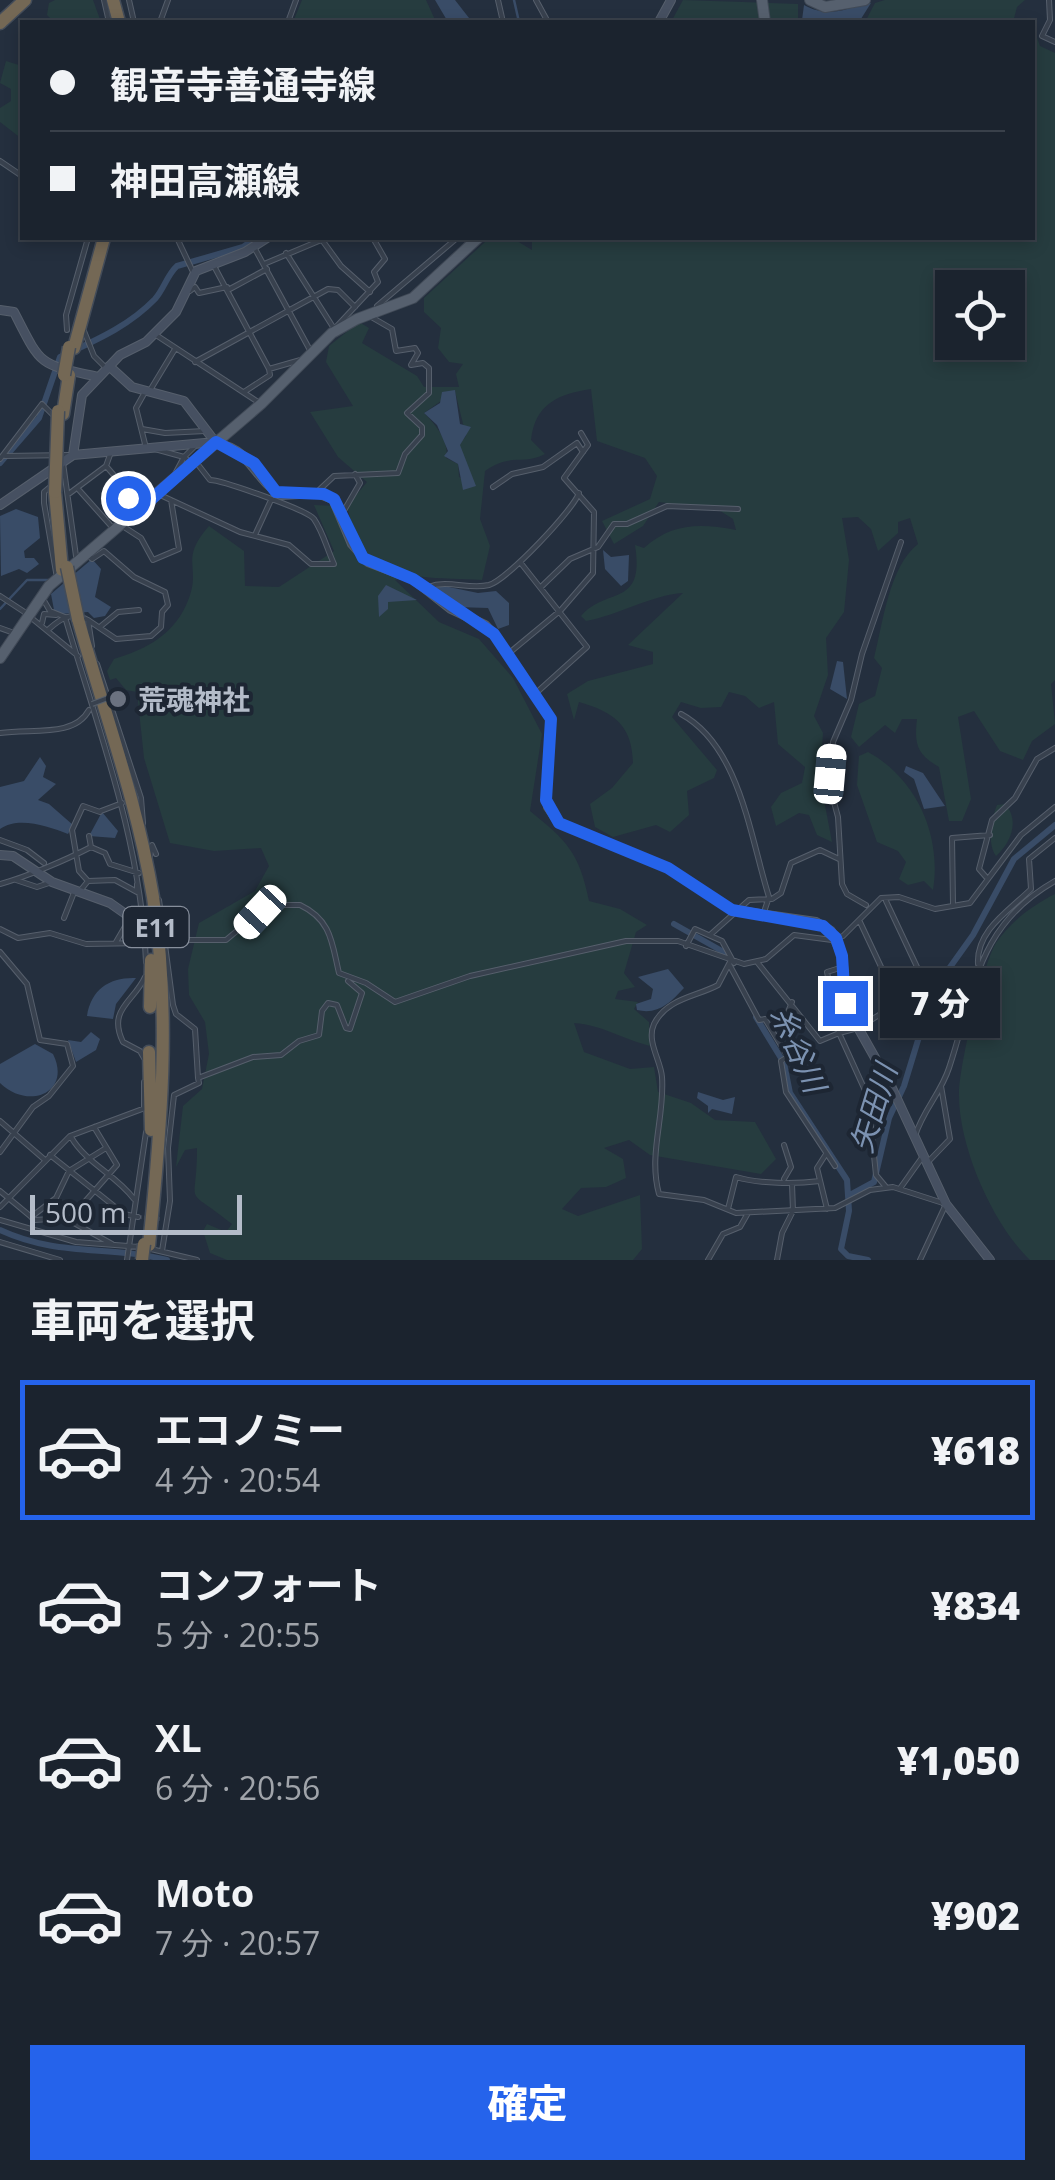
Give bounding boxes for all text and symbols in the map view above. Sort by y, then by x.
text: 観音寺善通寺線 [110,58,376,110]
text: 神田高瀬線 [110,154,300,206]
map controls [935,270,1025,360]
button: locate [935,270,1025,360]
route start [106,476,151,521]
place label: 荒魂神社 [138,680,250,718]
marker: 荒魂神社 [107,688,129,710]
car [812,743,848,805]
car [229,880,291,944]
road number: E11 [124,907,188,947]
callout: 7 分 [880,968,1000,1038]
route end [823,981,868,1026]
text: 7 分 [910,981,970,1024]
water label: 糸谷川 [762,1000,837,1101]
water label: 矢田川 [840,1056,907,1157]
scale bar [30,1190,242,1234]
text: 500 m [45,1193,126,1231]
text: 車両を選択 [30,1289,255,1350]
text: エコノミー [155,1403,345,1455]
icon: car [35,1405,125,1495]
text: ¥618 [931,1424,1020,1476]
text: 4 分 · 20:54 [155,1458,320,1501]
text: コンフォート [155,1558,382,1610]
icon: car [35,1560,125,1650]
text: ¥834 [931,1579,1020,1631]
text: 5 分 · 20:55 [155,1613,320,1656]
text: XL [155,1711,202,1763]
icon: car [35,1715,125,1805]
text: ¥1,050 [897,1734,1020,1786]
text: 6 分 · 20:56 [155,1766,320,1809]
text: Moto [155,1866,254,1918]
icon: car [35,1870,125,1960]
text: ¥902 [931,1889,1020,1941]
text: 7 分 · 20:57 [155,1921,320,1964]
button: 確定 [30,2045,1025,2160]

